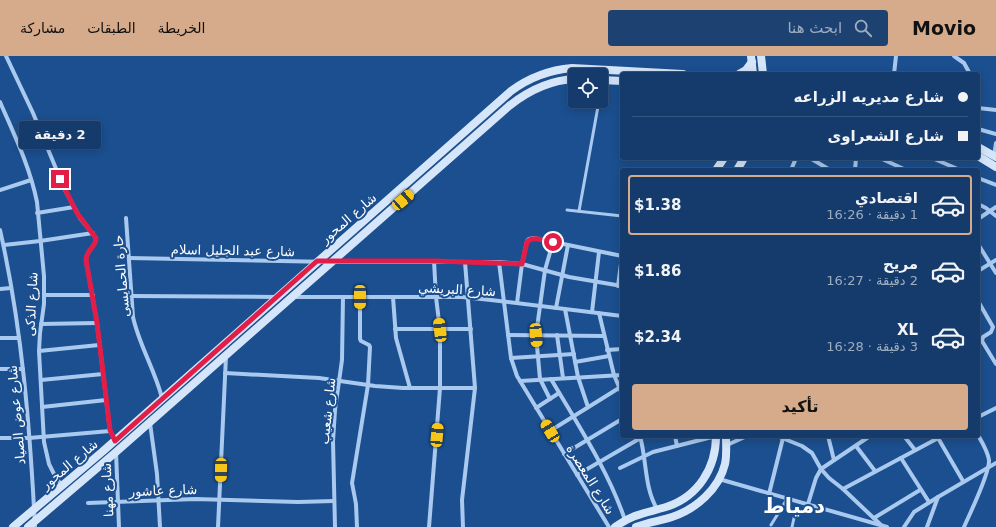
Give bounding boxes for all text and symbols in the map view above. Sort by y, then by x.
search box [608,10,888,46]
icon: search [852,17,874,39]
text: Movio [912,17,976,39]
text: ابحث هنا [788,19,842,37]
text: مشاركة [20,20,65,36]
text: الطبقات [87,20,136,36]
text: الخريطة [158,20,205,36]
map controls [568,68,608,108]
button: locate [568,68,608,108]
text: شارع مديريه الزراعه [793,88,944,106]
callout: 2 دقيقة [19,121,101,149]
text: 2 دقيقة [34,127,86,142]
text: شارع الشعراوى [827,127,944,145]
route end [51,170,69,188]
icon: car [930,187,966,223]
car [390,188,416,212]
text: اقتصادي [855,189,918,207]
street label: شارع المحور [316,190,380,248]
text: $1.38 [634,196,681,214]
text: 1 دقيقة · 16:26 [826,207,918,222]
route start [544,233,562,251]
street label: حارة الحمايسى [110,234,134,318]
street label: شارع عبد الجليل اسلام [171,242,295,260]
icon: car [930,253,966,289]
text: مريح [883,255,918,273]
text: $1.86 [634,262,681,280]
street label: شارع الذكى [22,271,42,337]
text: 2 دقيقة · 16:27 [826,273,918,288]
street label: شارع البريشي [418,280,496,300]
car [354,285,366,309]
car [433,317,447,343]
icon: car [930,319,966,355]
text: XL [897,321,918,339]
car [529,323,543,347]
text: $2.34 [634,328,681,346]
text: 3 دقيقة · 16:28 [826,339,918,354]
street label: شارع عوض الصياد [5,364,29,465]
street label: شارع شعيب [317,377,339,445]
button: تأكيد [632,384,968,430]
car [539,418,561,444]
car [430,423,444,447]
street label: شارع المحور [37,436,101,494]
street label: شارع المعصرة [562,442,618,518]
car [215,458,227,482]
street label: شارع مهنا [99,463,117,517]
street label: شارع عاشور [127,482,198,500]
district label: دمياط [763,494,825,518]

